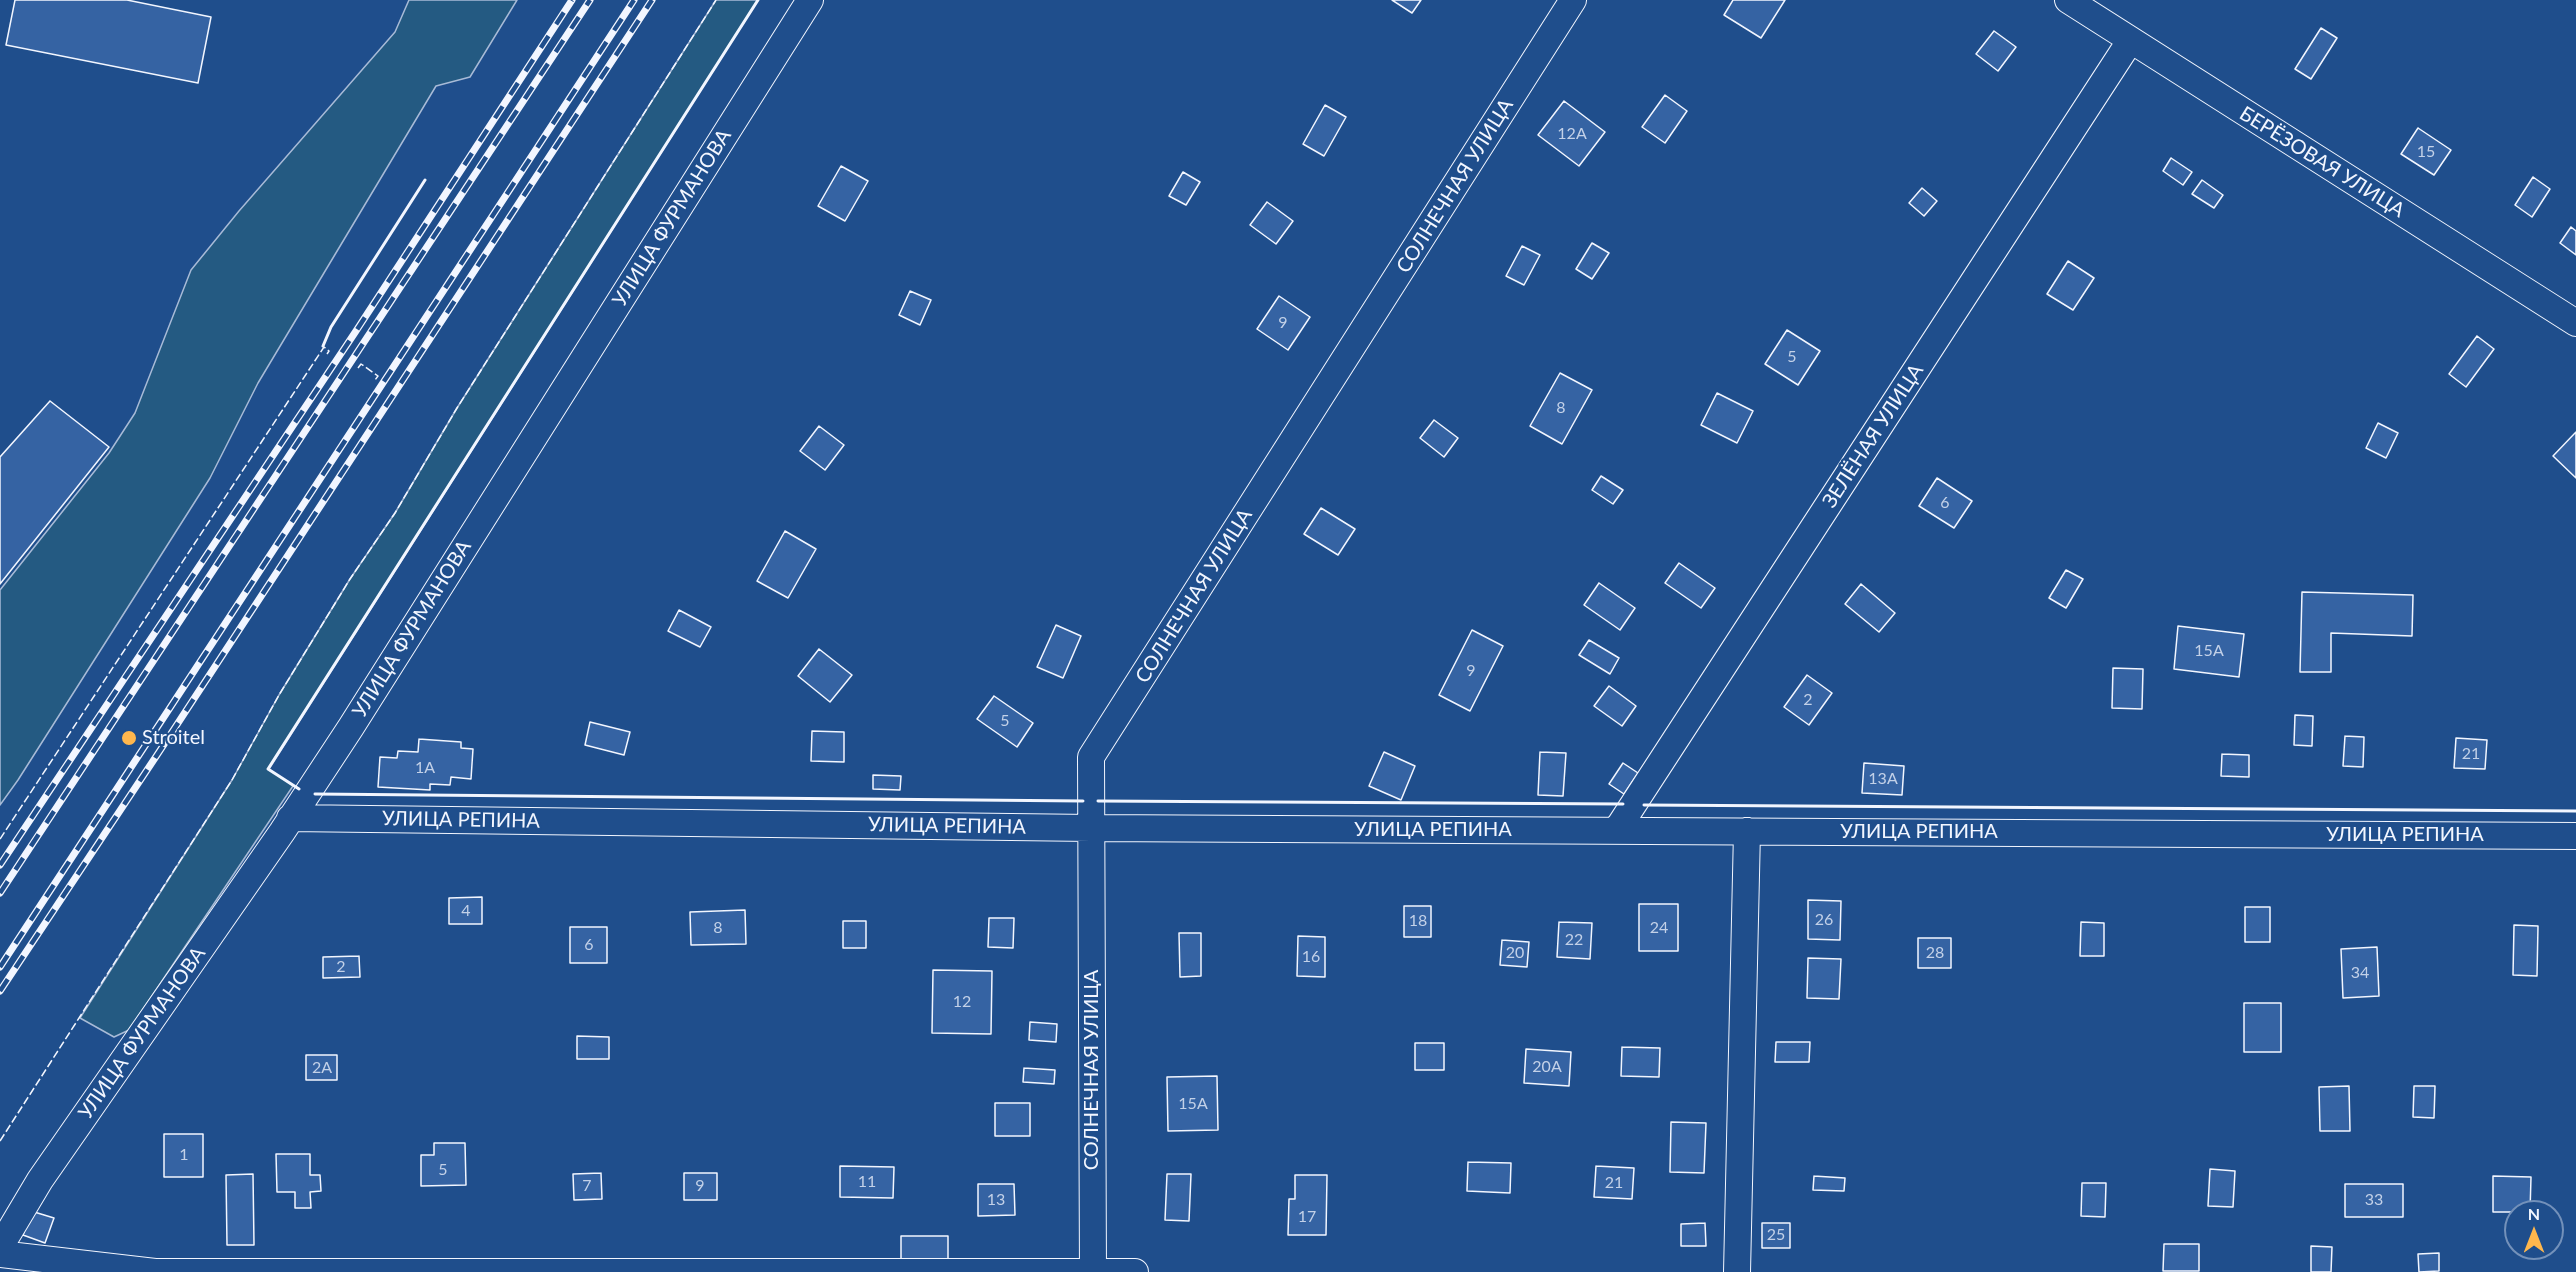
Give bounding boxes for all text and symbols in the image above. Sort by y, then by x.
street label: СОЛНЕЧНАЯ УЛИЦА [1392,95,1518,277]
street label: БЕРЁЗОВАЯ УЛИЦА [2235,101,2409,223]
house number: 12А [1557,124,1587,144]
street label: УЛИЦА ФУРМАНОВА [608,125,736,311]
house number: 15 [2417,142,2435,162]
house number: 9 [1278,313,1288,333]
house number: 5 [1787,347,1797,367]
street label: ЗЕЛЁНАЯ УЛИЦА [1818,360,1928,512]
house number: 8 [1556,398,1566,418]
house number: 6 [1940,493,1950,513]
street label: СОЛНЕЧНАЯ УЛИЦА [1131,505,1257,687]
street label: УЛИЦА ФУРМАНОВА [348,536,476,722]
house number: 15А [2194,641,2224,661]
house number: 9 [1466,661,1476,681]
house number: 2 [1803,690,1813,710]
house number: 5 [1000,711,1010,731]
place label: Stroitel [142,726,205,750]
marker: Stroitel [120,729,138,747]
house number: 21 [2462,744,2480,764]
house number: 1А [415,758,435,778]
house number: 13А [1868,769,1898,789]
street label: УЛИЦА РЕПИНА [382,807,540,833]
street label: УЛИЦА РЕПИНА [868,813,1026,839]
street label: УЛИЦА РЕПИНА [1354,818,1512,842]
street label: УЛИЦА РЕПИНА [1840,820,1998,844]
street label: УЛИЦА РЕПИНА [2326,823,2484,847]
house number: 4 [461,901,471,921]
house number: 26 [1815,910,1833,930]
house number: 18 [1409,911,1427,931]
house number: 8 [713,918,723,938]
house number: 24 [1650,918,1668,938]
house number: 22 [1565,930,1583,950]
house number: 6 [584,935,594,955]
street label: УЛИЦА ФУРМАНОВА [74,942,210,1124]
house number: 20 [1506,943,1524,963]
house number: 28 [1926,943,1944,963]
house number: 16 [1302,947,1320,967]
house number: 2 [336,957,346,977]
house number: 34 [2351,963,2369,983]
street label: СОЛНЕЧНАЯ УЛИЦА [1080,970,1104,1170]
house number: 12 [953,992,971,1012]
house number: 20А [1532,1057,1562,1077]
house number: 2А [312,1058,332,1078]
house number: 15А [1178,1094,1208,1114]
house number: 1 [179,1145,189,1165]
house number: 5 [438,1160,448,1180]
house number: 11 [858,1172,876,1192]
house number: 21 [1605,1173,1623,1193]
house number: 7 [582,1176,592,1196]
house number: 9 [695,1176,705,1196]
house number: 13 [987,1190,1005,1210]
house number: 33 [2365,1190,2383,1210]
north arrow [2504,1200,2564,1260]
text: N [2528,1204,2540,1223]
house number: 17 [1298,1207,1316,1227]
house number: 25 [1767,1225,1785,1245]

